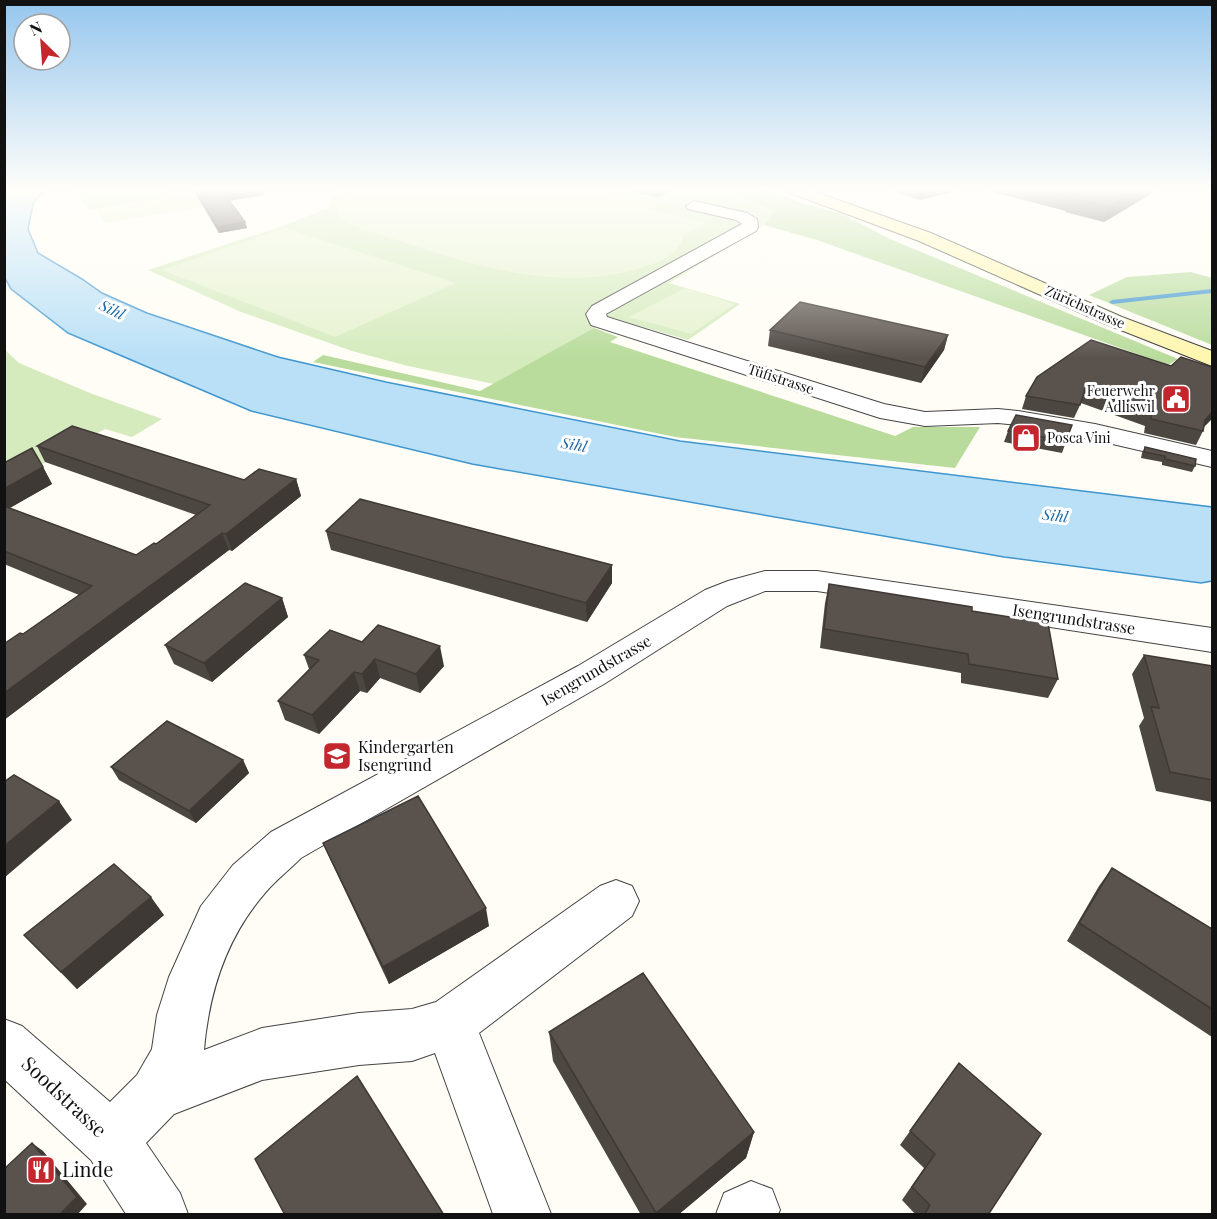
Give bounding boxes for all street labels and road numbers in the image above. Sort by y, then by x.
street label: Zürichstrasse [1042,280,1128,333]
street label: Tüfistrasse [746,359,817,398]
street label: Isengrundstrasse [1011,598,1137,639]
street label: Isengrundstrasse [537,629,655,710]
street label: Soodstrasse [17,1049,113,1142]

